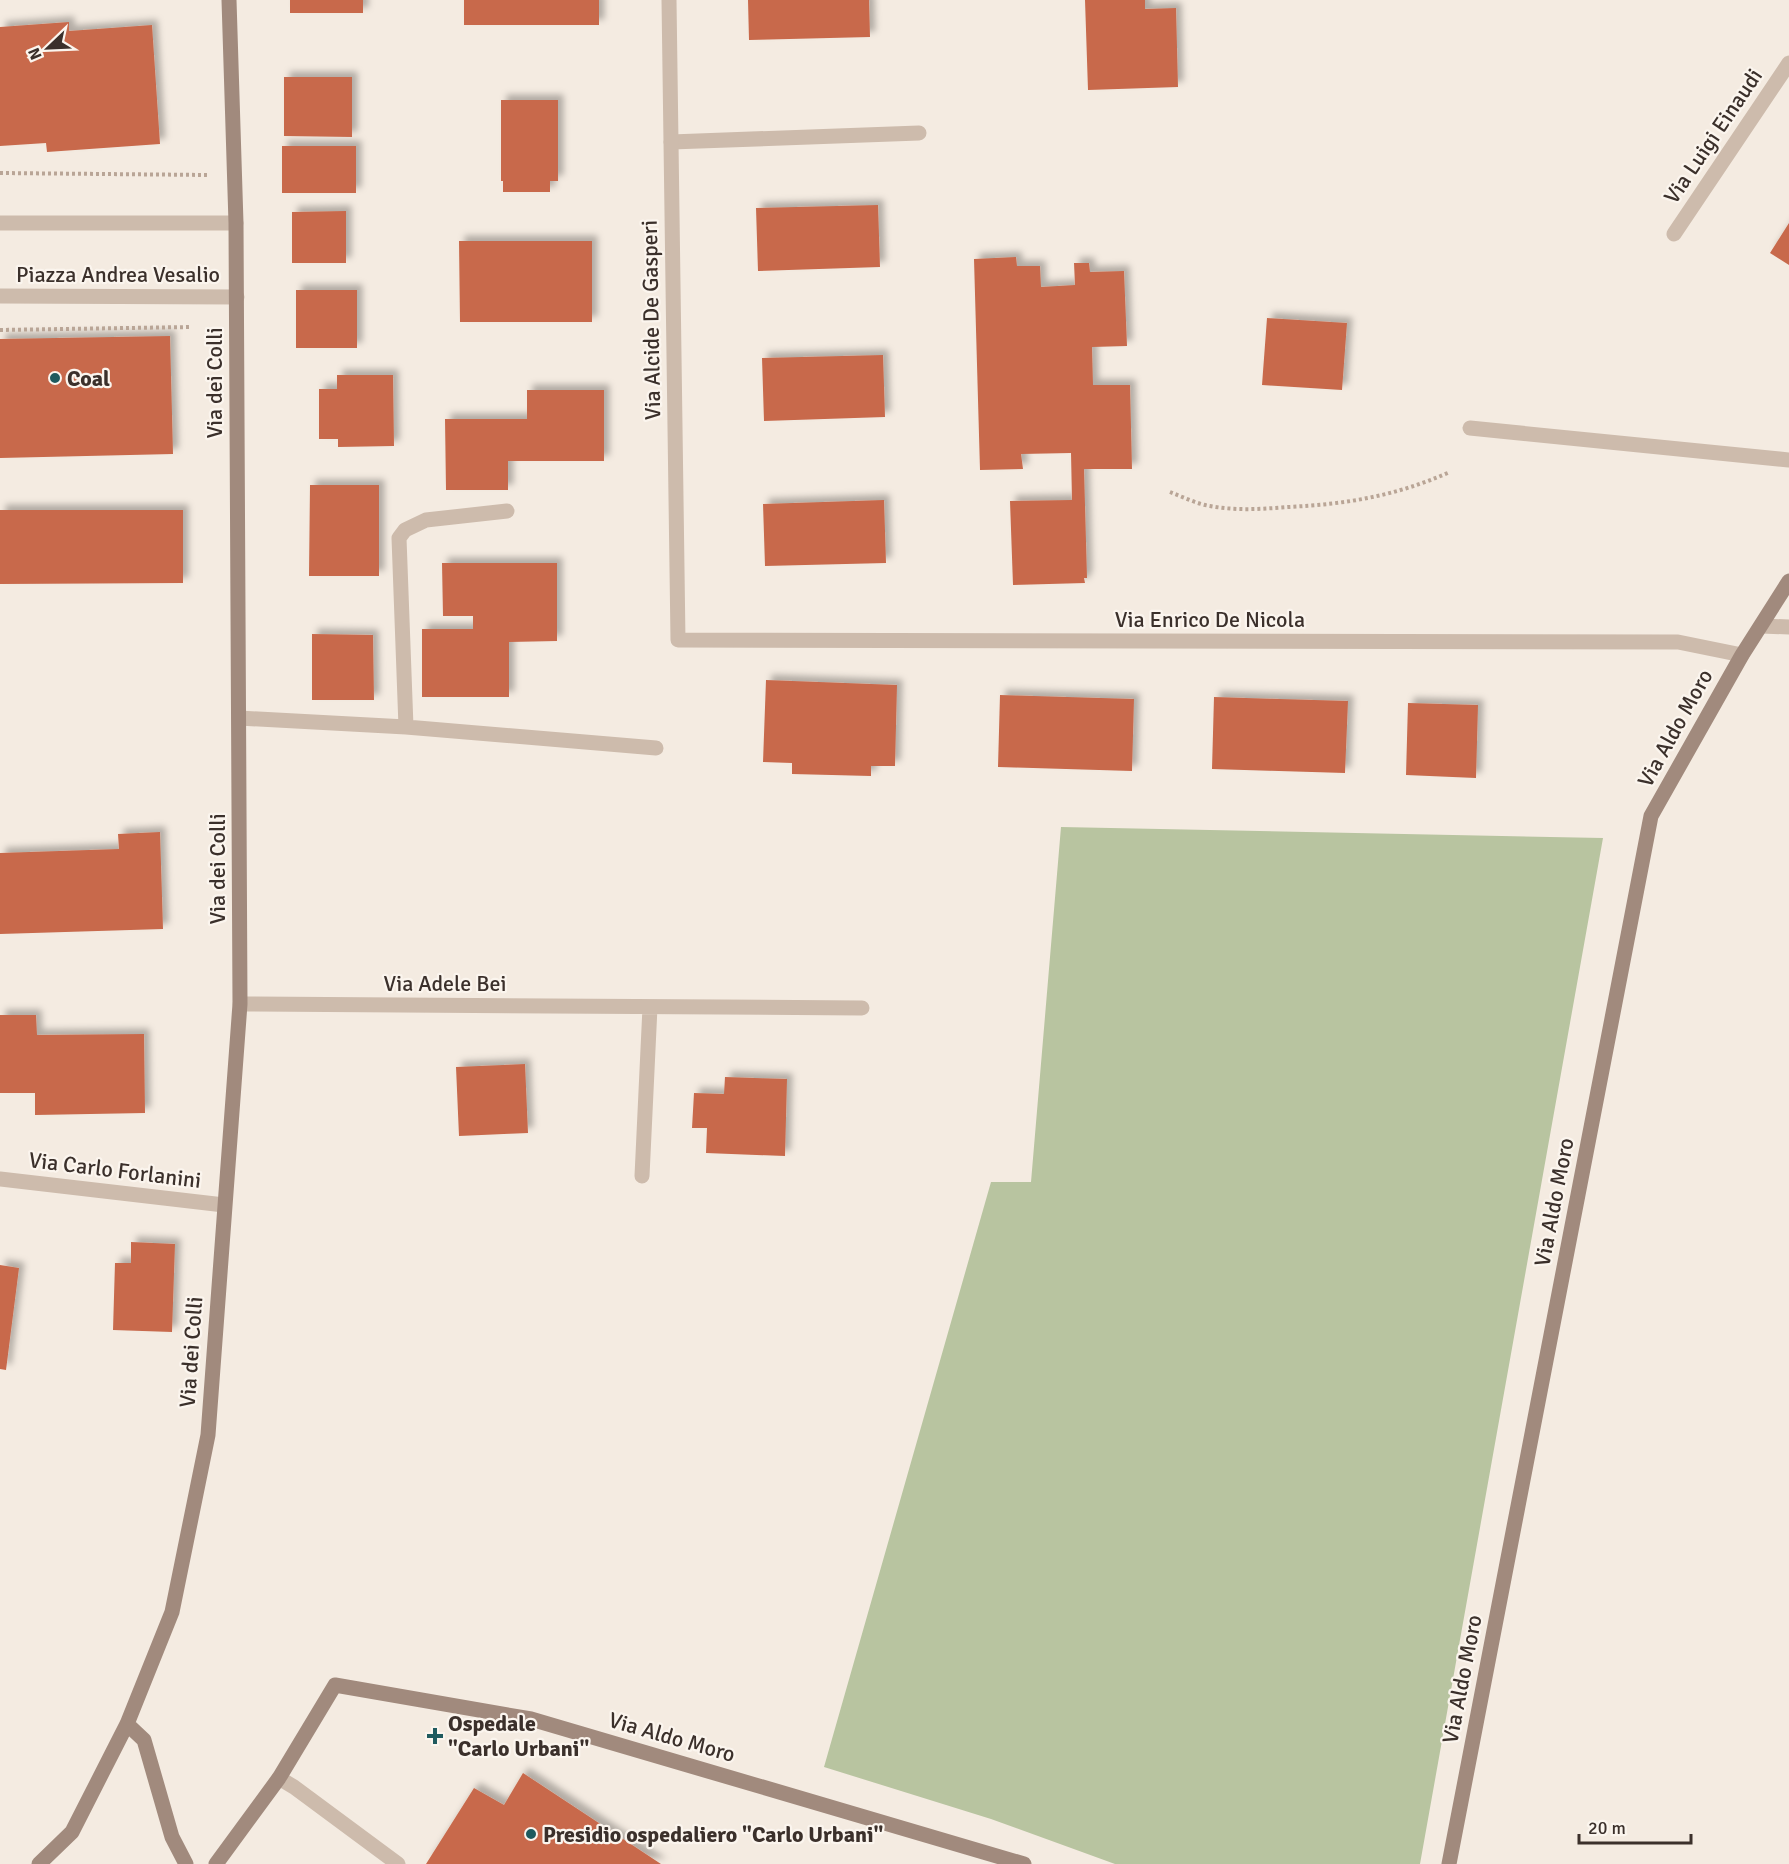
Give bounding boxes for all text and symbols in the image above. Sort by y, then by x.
north arrow [18,18,78,78]
text: N [24,44,46,63]
street label: Via Luigi Einaudi [1658,63,1768,209]
street label: Via Alcide De Gasperi [636,220,666,420]
street label: Piazza Andrea Vesalio [16,261,220,288]
street label: Via dei Colli [201,327,228,439]
place label: Coal [67,365,110,392]
marker: Coal [48,371,62,385]
street label: Via Enrico De Nicola [1115,606,1305,633]
street label: Via Aldo Moro [1632,664,1718,792]
street label: Via dei Colli [204,813,231,925]
street label: Via Adele Bei [384,970,506,997]
street label: Via Aldo Moro [1528,1135,1580,1269]
street label: Via Carlo Forlanini [27,1146,203,1194]
street label: Via dei Colli [174,1296,208,1408]
street label: Via Aldo Moro [1436,1612,1488,1746]
street label: Via Aldo Moro [606,1706,738,1768]
place label: Ospedale "Carlo Urbani" [448,1710,589,1762]
marker: Ospedale "Carlo Urbani" [426,1727,444,1745]
scale bar [1579,1807,1692,1845]
text: 20 m [1588,1817,1626,1839]
place label: Presidio ospedaliero "Carlo Urbani" [543,1821,883,1848]
marker: Presidio ospedaliero "Carlo Urbani" [524,1827,538,1841]

